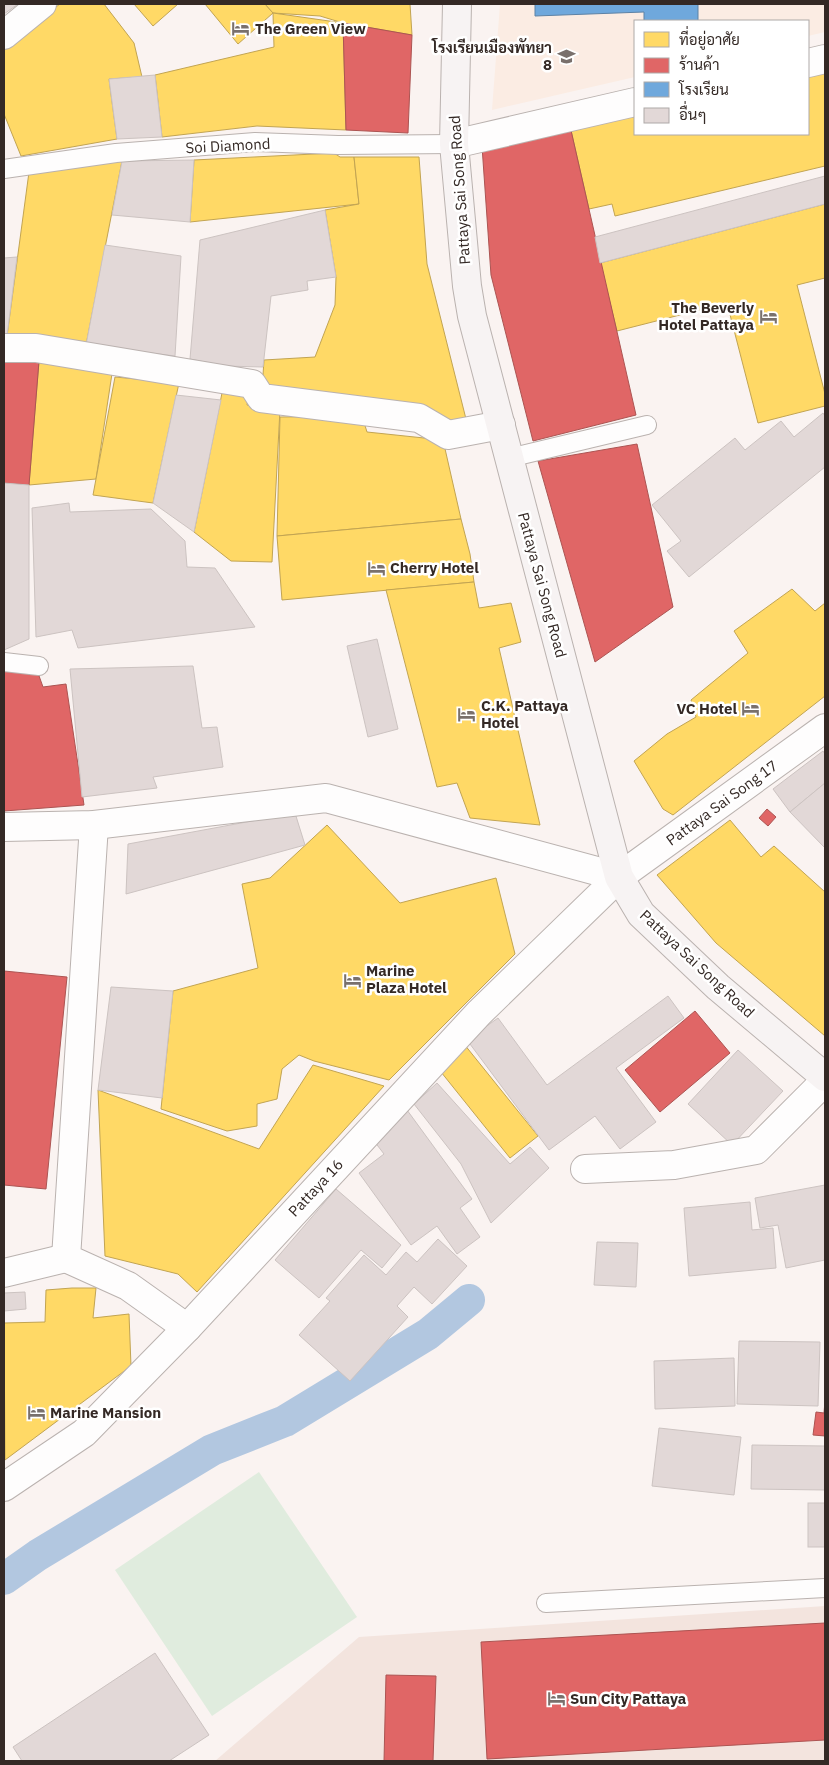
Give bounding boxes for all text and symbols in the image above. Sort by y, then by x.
hotel icon: The Green View [231,19,251,39]
place label: The Green View [255,19,366,38]
legend [634,20,809,135]
text: ที่อยู่อาศัย [679,25,740,50]
place label: โรงเรียนเมืองพัทยา 8 [431,37,552,74]
school or university icon: โรงเรียนเมืองพัทยา 8 [556,47,576,67]
text: ร้านค้า [679,55,719,74]
text: โรงเรียน [678,80,729,99]
text: อื่นๆ [679,100,707,124]
street label: Pattaya Sai Song Road [445,115,474,265]
street label: Soi Diamond [185,134,271,157]
place label: The Beverly Hotel Pattaya [658,298,754,334]
hotel icon: The Beverly Hotel Pattaya [758,307,778,327]
street label: Pattaya Sai Song Road [514,510,571,660]
hotel icon: Cherry Hotel [366,558,386,578]
place label: Cherry Hotel [390,558,479,577]
place label: C.K. Pattaya Hotel [481,696,569,732]
place label: VC Hotel [677,699,737,718]
hotel icon: VC Hotel [741,699,761,719]
hotel icon: C.K. Pattaya Hotel [457,705,477,725]
street label: Pattaya Sai Song 17 [662,756,781,849]
street label: Pattaya Sai Song Road [636,906,759,1022]
place label: Marine Plaza Hotel [366,961,447,997]
hotel icon: Marine Plaza Hotel [342,970,362,990]
street label: Pattaya 16 [284,1155,347,1221]
hotel icon: Marine Mansion [26,1403,46,1423]
place label: Marine Mansion [50,1403,161,1422]
hotel icon: Sun City Pattaya [546,1689,566,1709]
place label: Sun City Pattaya [570,1689,687,1708]

